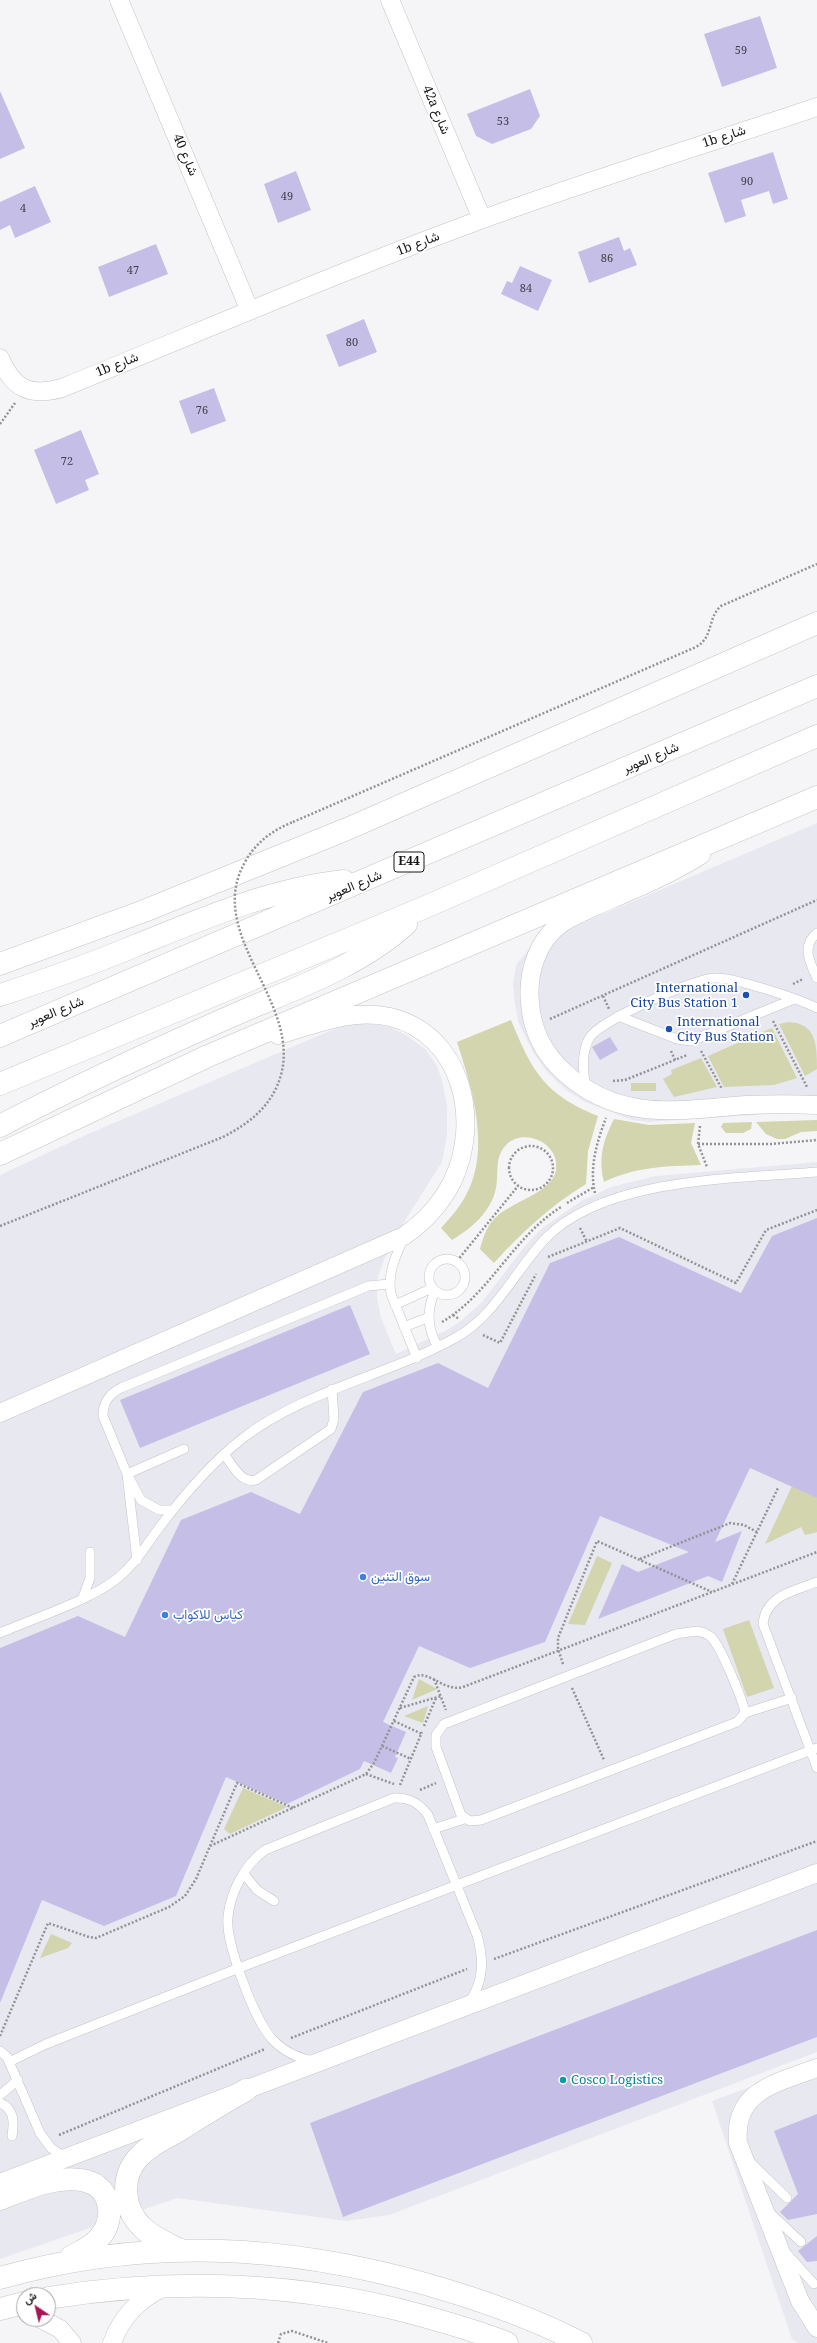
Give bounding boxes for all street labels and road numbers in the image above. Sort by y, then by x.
street label: 42a شارع [419,83,453,137]
street label: 1b شارع [700,123,748,151]
street label: شارع 40 [169,132,201,178]
street label: 1b شارع [394,229,442,259]
street label: 1b شارع [93,349,141,381]
street label: شارع العوير [621,739,681,777]
road number: E44 [394,852,424,872]
street label: شارع العوير [324,867,384,905]
street label: شارع العوير [26,993,86,1031]

